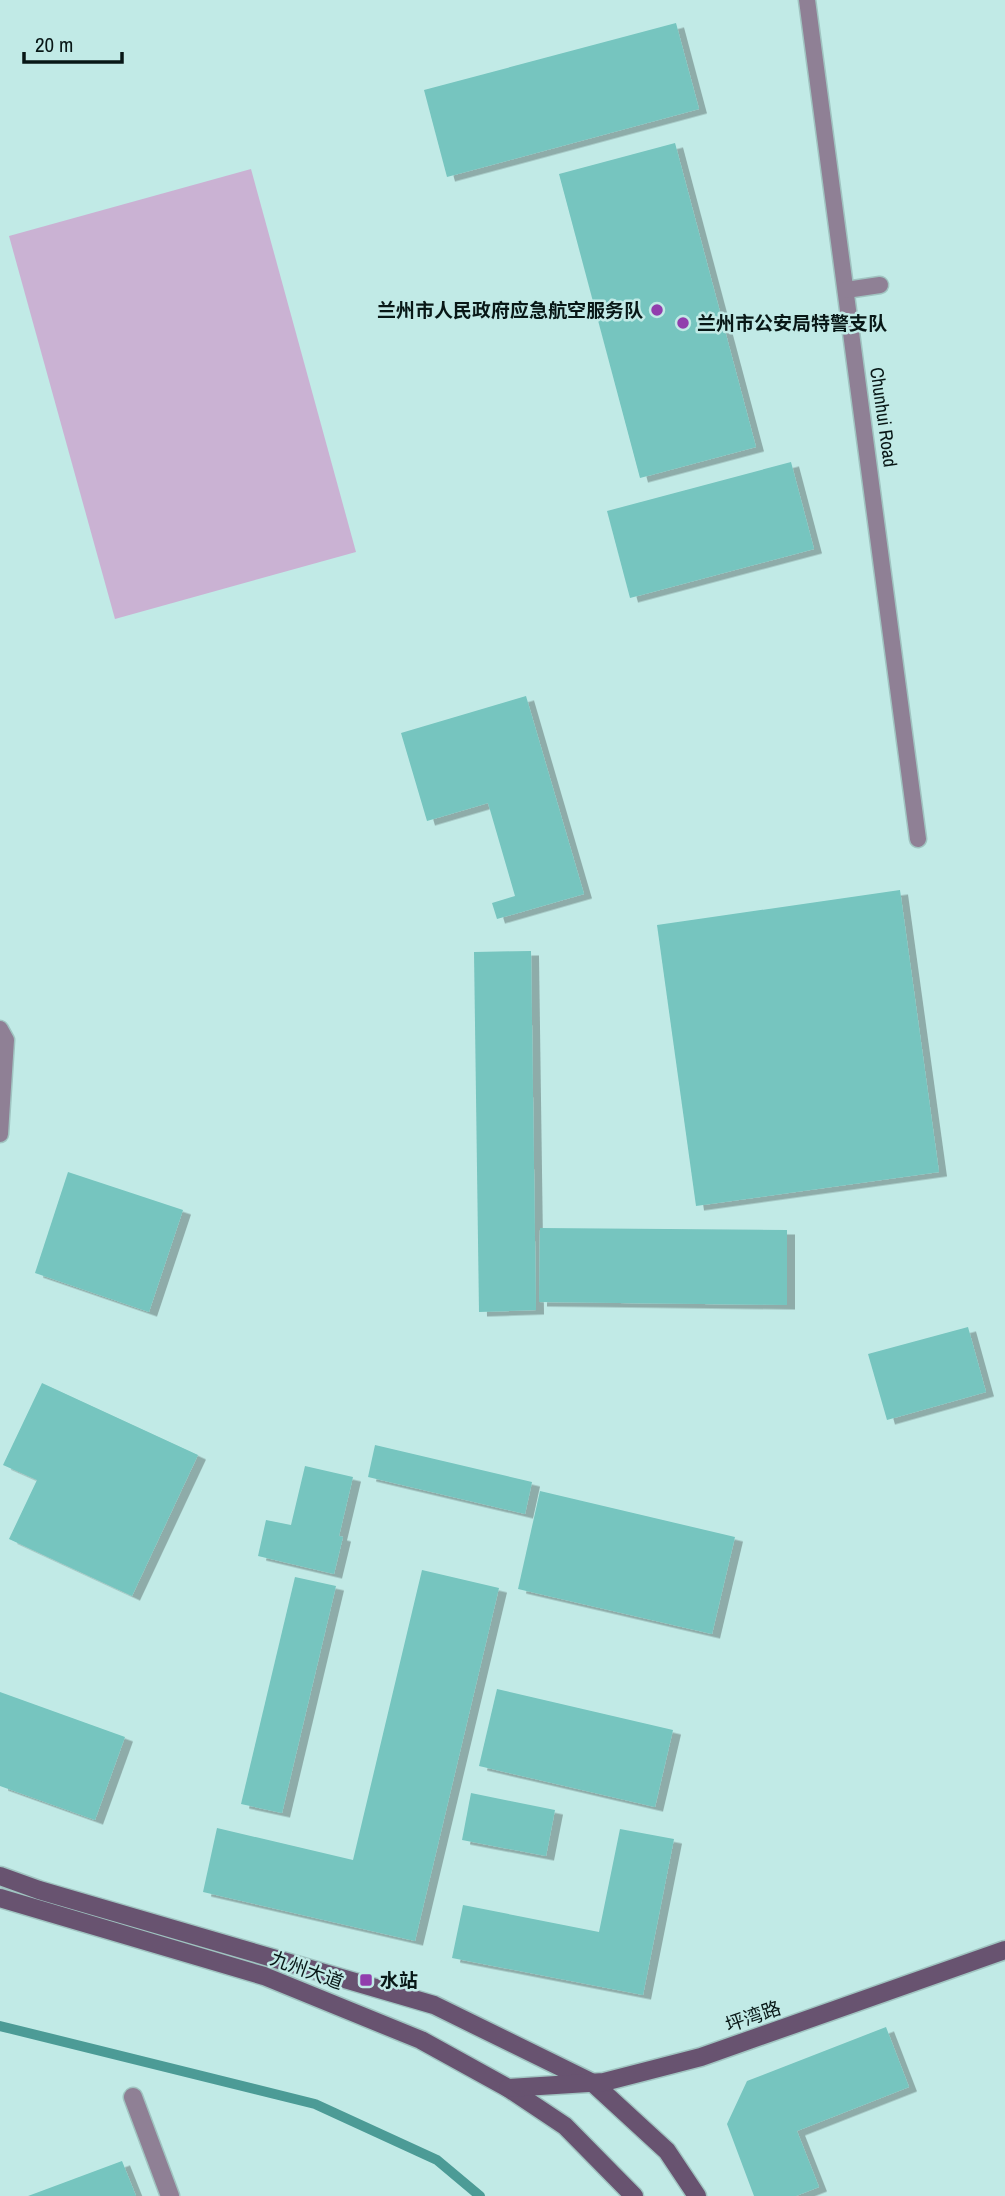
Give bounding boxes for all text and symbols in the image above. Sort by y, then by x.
scale bar [24,21,122,65]
text: 20 m [35,30,73,59]
place label: 兰州市人民政府应急航空服务队 [377,297,643,323]
marker: 兰州市人民政府应急航空服务队 [649,302,665,318]
place label: 兰州市公安局特警支队 [697,310,887,336]
marker: 兰州市公安局特警支队 [675,315,691,331]
street label: Chunhui Road [864,365,904,469]
street label: 九州大道 [267,1945,347,1995]
place label: 水站 [380,1967,418,1993]
marker: 水站 [358,1972,374,1988]
street label: 坪湾路 [722,1994,784,2038]

